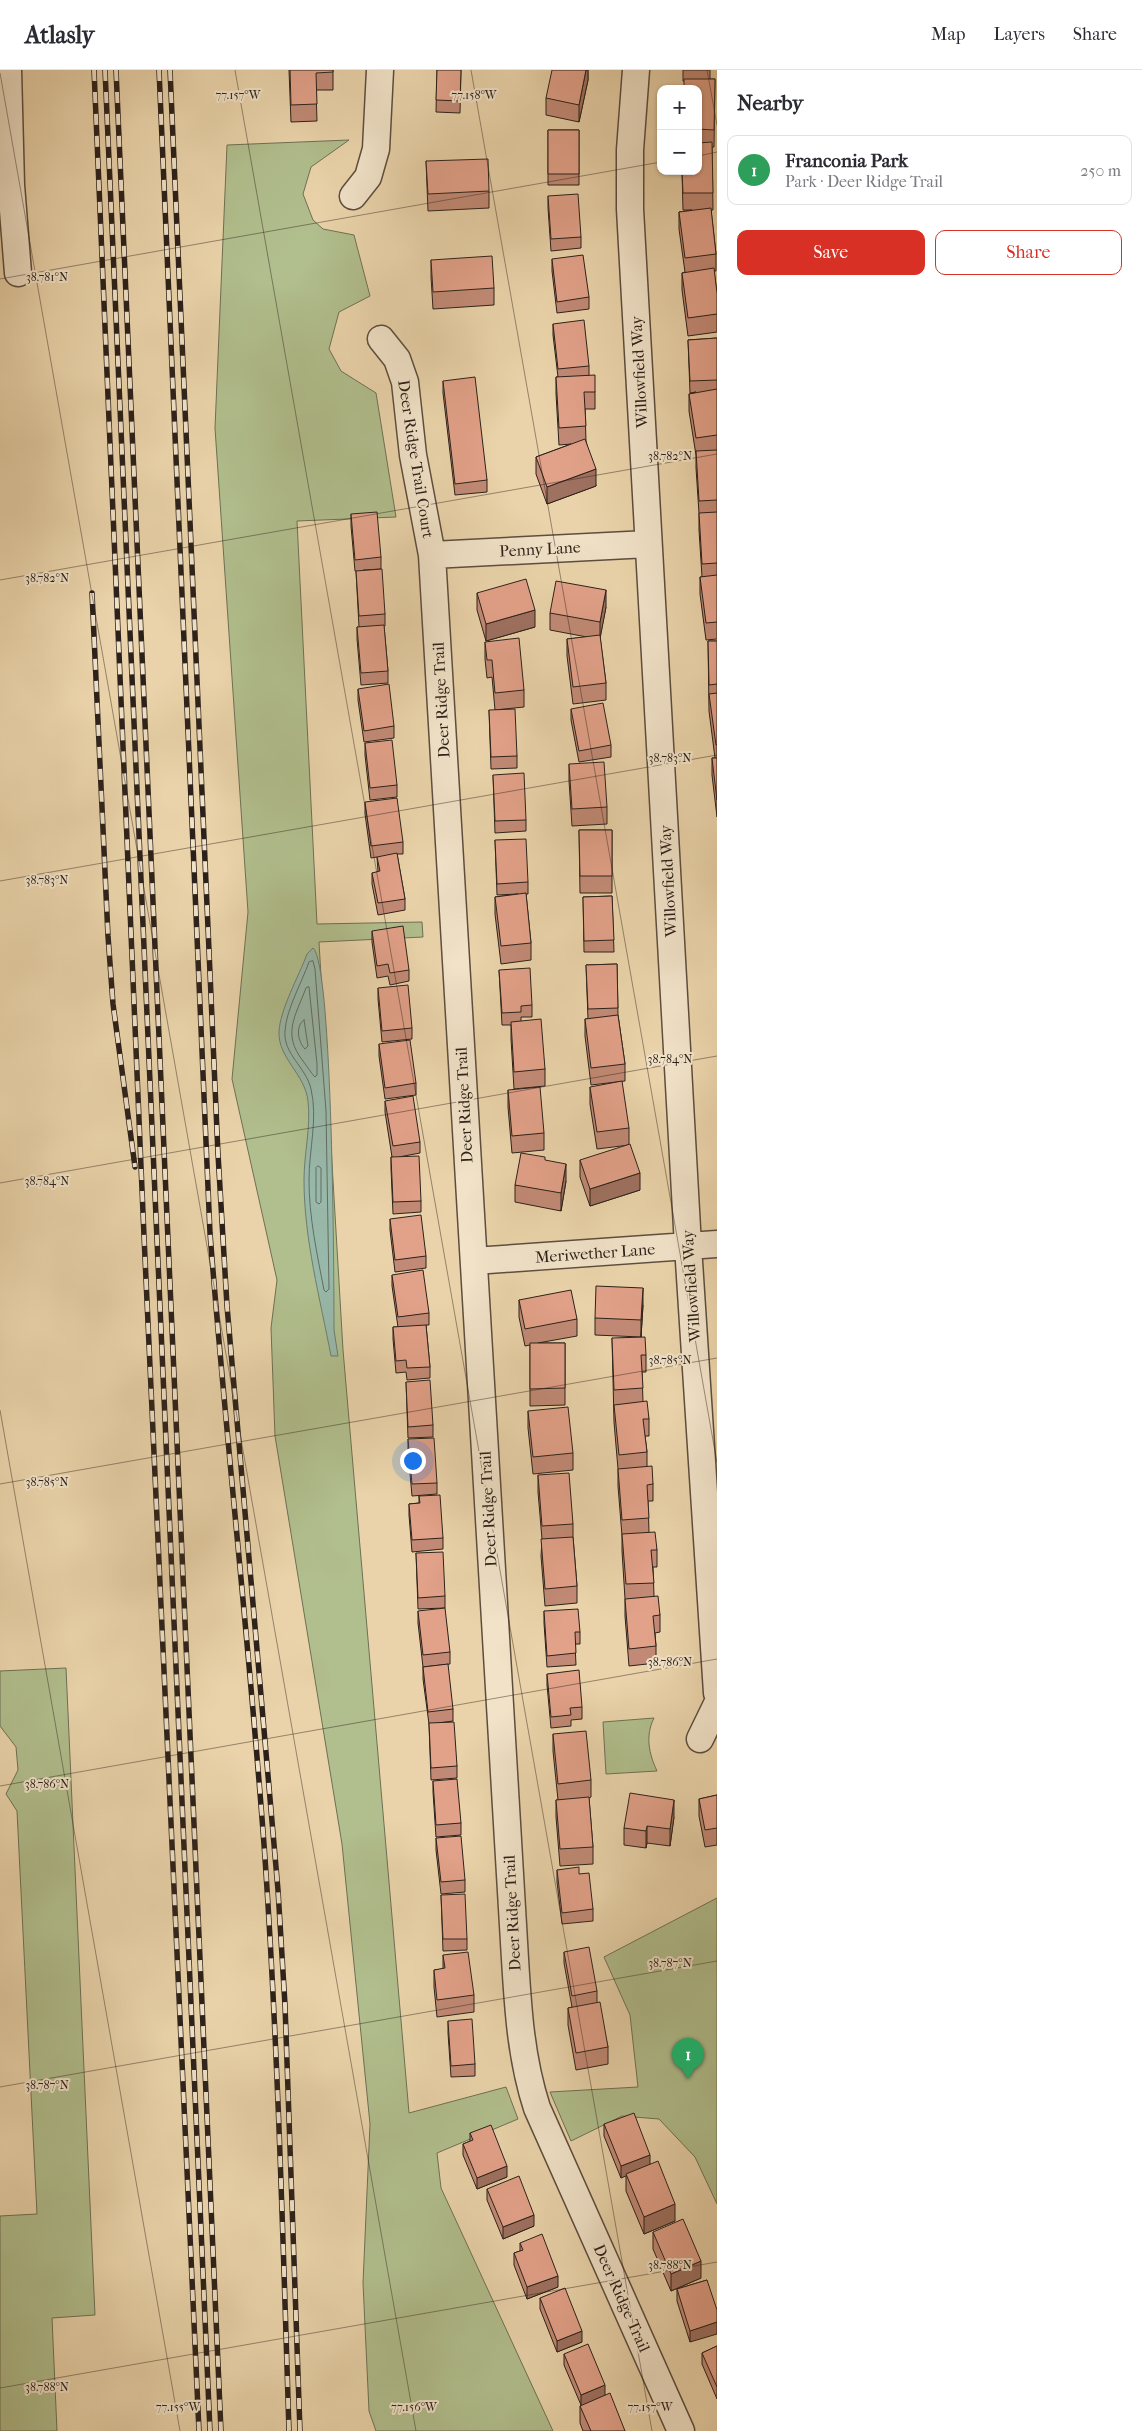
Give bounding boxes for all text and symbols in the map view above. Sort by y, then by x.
text: Atlasly [25,21,94,49]
text: Map [931,24,965,45]
text: Layers [993,24,1045,45]
text: Share [1073,24,1117,45]
map controls [657,85,702,175]
button: + [657,85,702,130]
text: 77.157°W [215,88,262,102]
text: 77.158°W [451,88,498,102]
text: Nearby [737,91,803,115]
button: − [657,130,702,175]
text: Franconia Park [785,150,908,172]
text: 1 [751,161,757,180]
text: 250 m [1080,161,1121,180]
text: Park · Deer Ridge Trail [785,172,943,191]
button: Save [737,230,925,275]
button: Share [935,230,1122,275]
text: 38.781°N [26,270,68,284]
street label: Willowfield Way [627,315,651,430]
street label: Deer Ridge Trail Court [394,379,438,540]
text: 38.782°N [648,449,692,463]
street label: Penny Lane [499,537,581,561]
text: 38.782°N [25,571,69,585]
street label: Deer Ridge Trail [428,641,454,758]
text: 38.783°N [649,751,691,765]
street label: Willowfield Way [656,824,680,939]
text: 38.783°N [26,873,68,887]
street label: Deer Ridge Trail [451,1046,477,1163]
text: 38.784°N [648,1052,692,1066]
text: 38.784°N [25,1174,69,1188]
street label: Willowfield Way [678,1229,704,1344]
street label: Meriwether Lane [534,1239,656,1267]
text: 38.785°N [648,1353,692,1367]
your location [400,1448,426,1474]
street label: Deer Ridge Trail [475,1450,501,1567]
text: 38.785°N [25,1475,69,1489]
text: 38.786°N [648,1655,692,1669]
text: 38.786°N [25,1777,69,1791]
street label: Deer Ridge Trail [499,1854,525,1971]
text: 38.787°N [648,1956,692,1970]
pin: 1 [672,2038,704,2079]
text: 38.787°N [25,2078,69,2092]
street label: Deer Ridge Trail [590,2241,655,2355]
text: 38.788°N [648,2258,692,2272]
text: 38.788°N [25,2380,69,2394]
text: 77.155°W [156,2400,201,2414]
text: 77.156°W [391,2400,438,2414]
text: 77.157°W [627,2400,674,2414]

